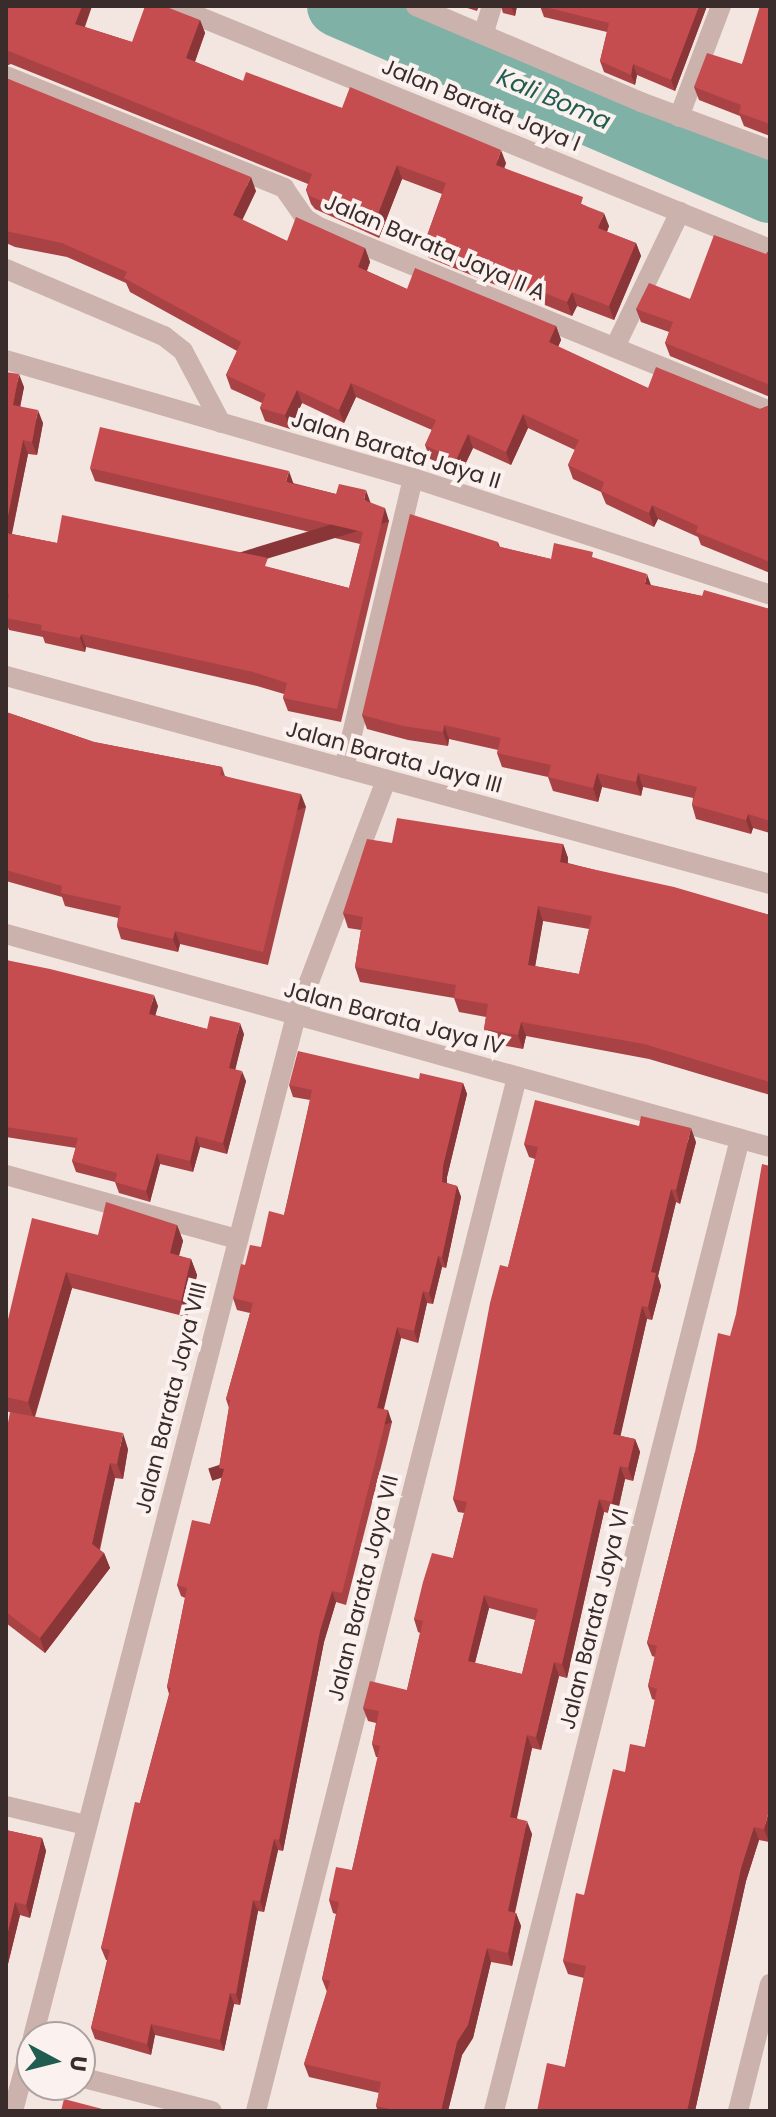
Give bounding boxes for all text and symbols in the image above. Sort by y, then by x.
street label: Jalan Barata Jaya I [378,53,584,157]
water label: Kali Boma [493,62,615,136]
street label: Jalan Barata Jaya II A [320,188,550,306]
street label: Jalan Barata Jaya II [288,406,504,494]
street label: Jalan Barata Jaya III [283,715,505,799]
street label: Jalan Barata Jaya IV [281,976,507,1060]
street label: Jalan Barata Jaya VIII [129,1279,213,1517]
street label: Jalan Barata Jaya VII [322,1472,404,1704]
street label: Jalan Barata Jaya VI [554,1506,634,1732]
north arrow [16,2021,96,2101]
text: U [62,2054,95,2073]

